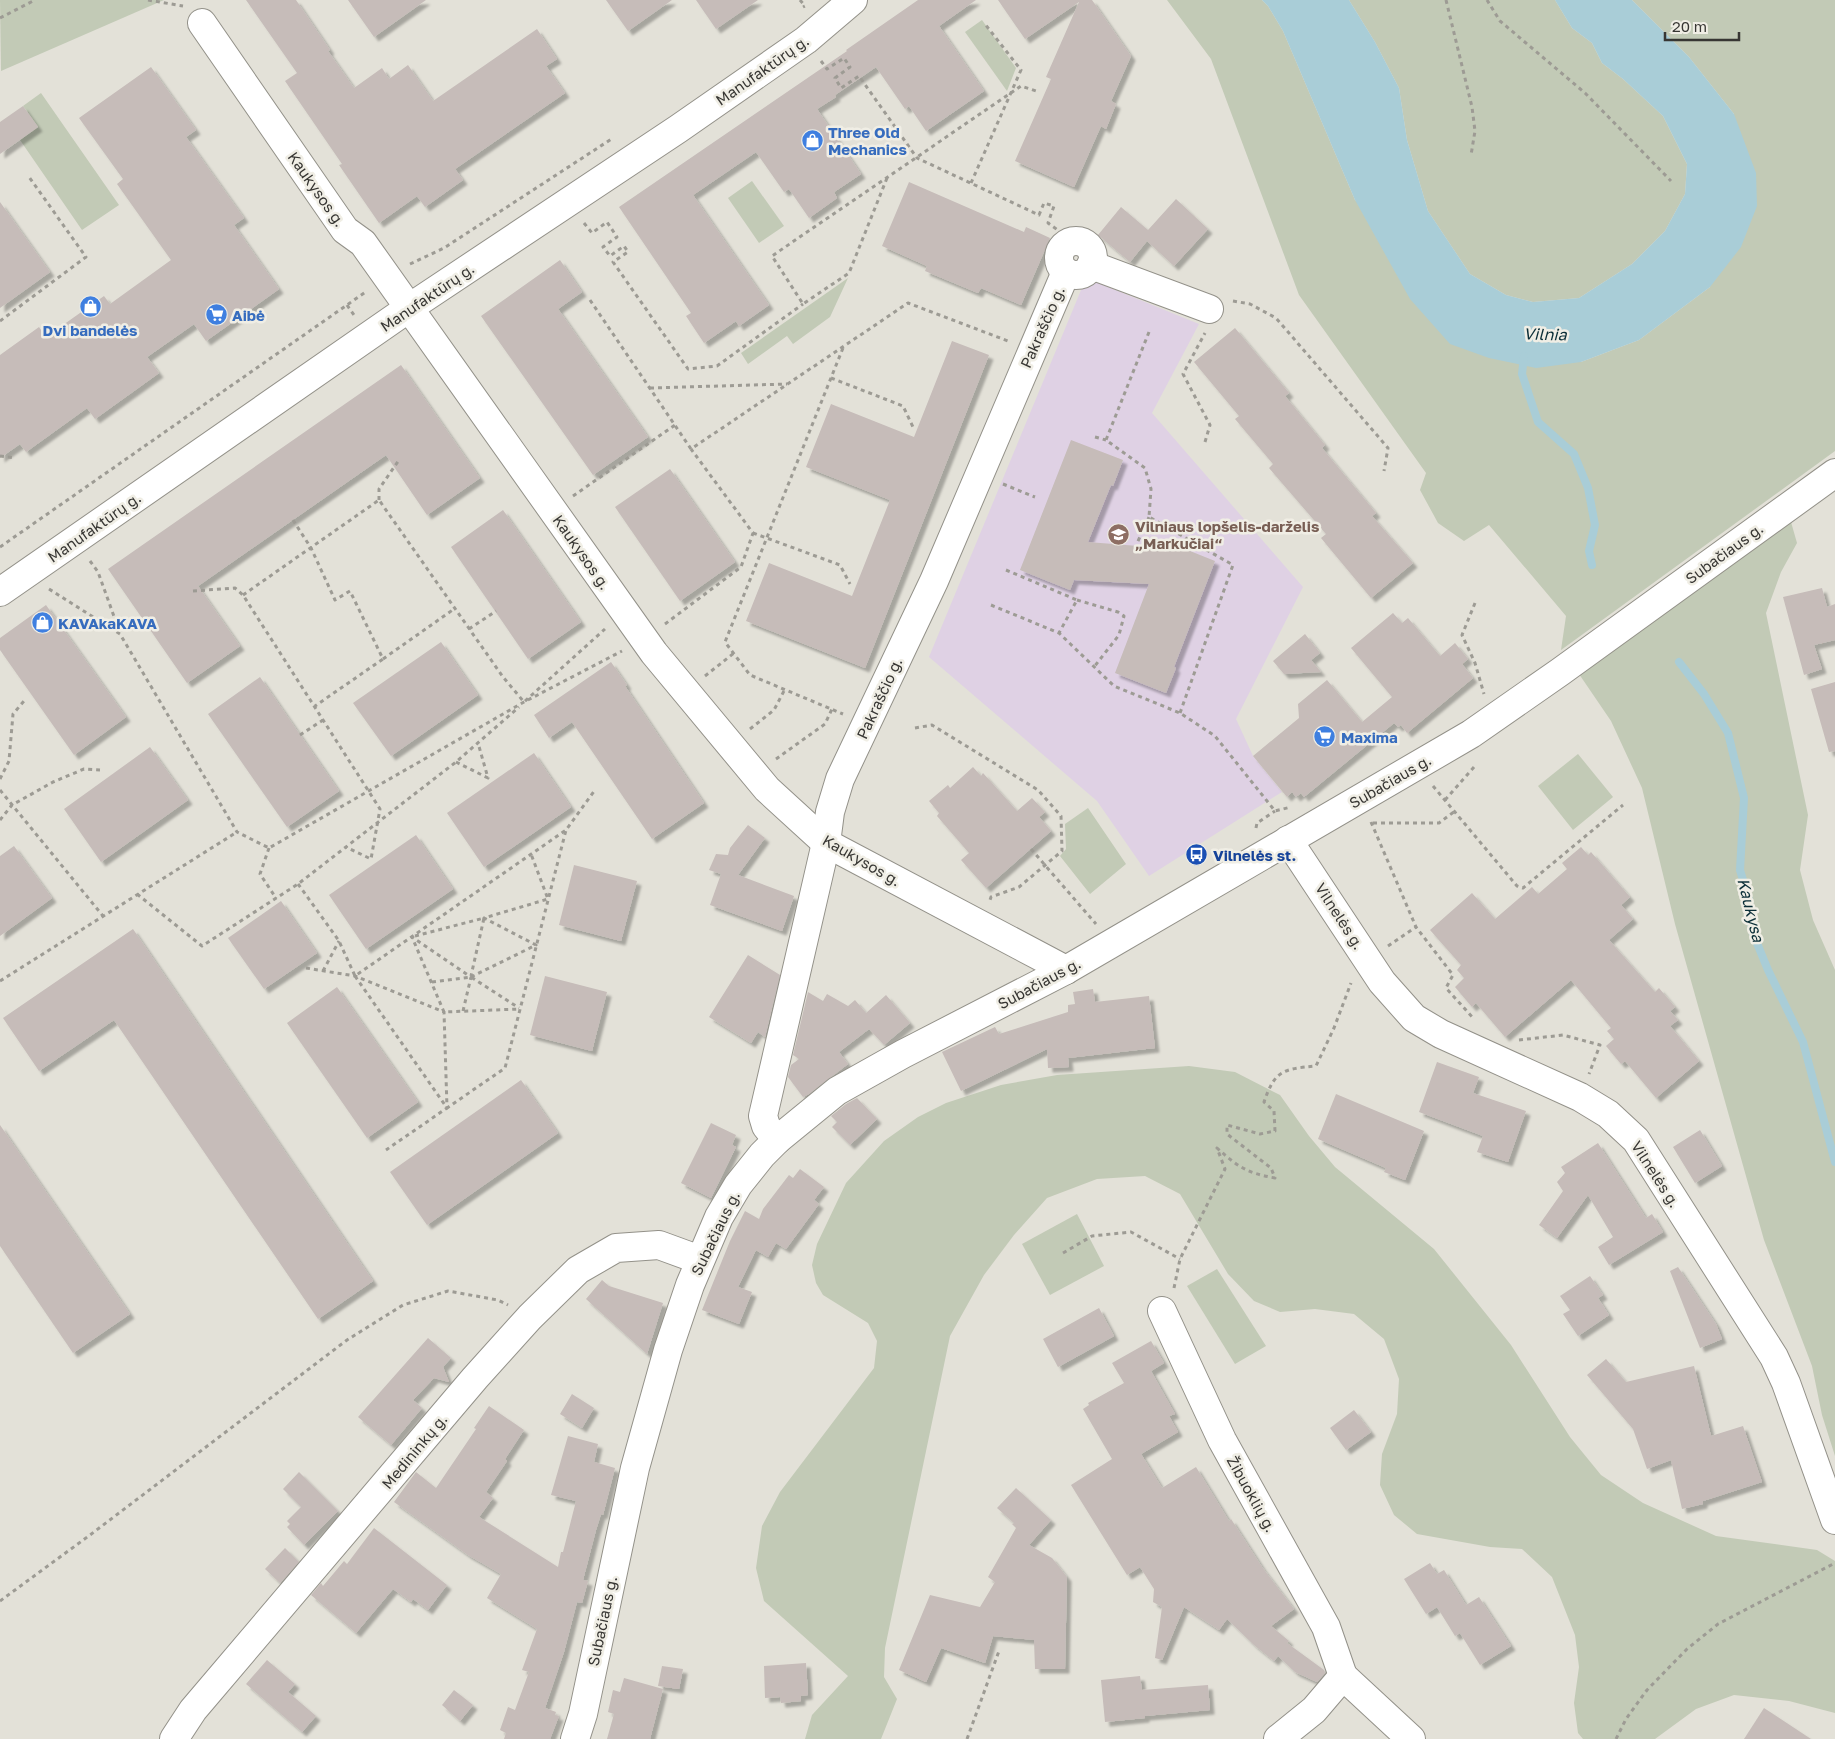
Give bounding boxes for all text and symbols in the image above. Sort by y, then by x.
scale bar [1665,10,1739,42]
text: 20 m [1672,17,1707,35]
street label: Manufaktūrų g. [712,31,812,109]
place label: Three Old Mechanics [828,123,907,158]
shop icon: Three Old Mechanics [800,129,824,153]
street label: Kaukysos g. [285,148,349,230]
street label: Manufaktūrų g. [377,259,477,335]
street label: Pakraščio g. [1016,283,1068,371]
shop icon: Dvi bandelės [78,295,102,319]
supermarket icon: Aibė [204,303,228,327]
place label: Aibė [232,306,265,324]
place label: Dvi bandelės [43,321,137,339]
water label: Vilnia [1523,324,1568,344]
street label: Manufaktūrų g. [44,488,144,566]
street label: Kaukysos g. [550,511,614,593]
place label: Vilniaus lopšelis-darželis „Markučiai“ [1135,517,1319,552]
street label: Subačiaus g. [1682,519,1766,587]
school or university icon: Vilniaus lopšelis-darželis „Markučiai“ [1107,523,1131,547]
shop icon: KAVAkaKAVA [30,611,54,635]
place label: KAVAkaKAVA [58,614,157,632]
street label: Pakraščio g. [852,655,906,741]
supermarket icon: Maxima [1313,725,1337,749]
place label: Maxima [1341,728,1398,746]
street label: Subačiaus g. [1346,750,1434,812]
street label: Kaukysos g. [820,830,904,890]
bus stop icon: Vilnelės st. [1185,843,1209,867]
place label: Vilnelės st. [1213,846,1296,864]
water label: Kaukysa [1733,876,1769,945]
street label: Vilnelės g. [1312,879,1368,953]
street label: Subačiaus g. [994,954,1084,1012]
street label: Vilnelės g. [1628,1137,1684,1211]
street label: Subačiaus g. [687,1188,743,1278]
street label: Medininkų g. [377,1410,451,1492]
street label: Žibuoklių g. [1224,1453,1280,1535]
street label: Subačiaus g. [584,1574,620,1668]

